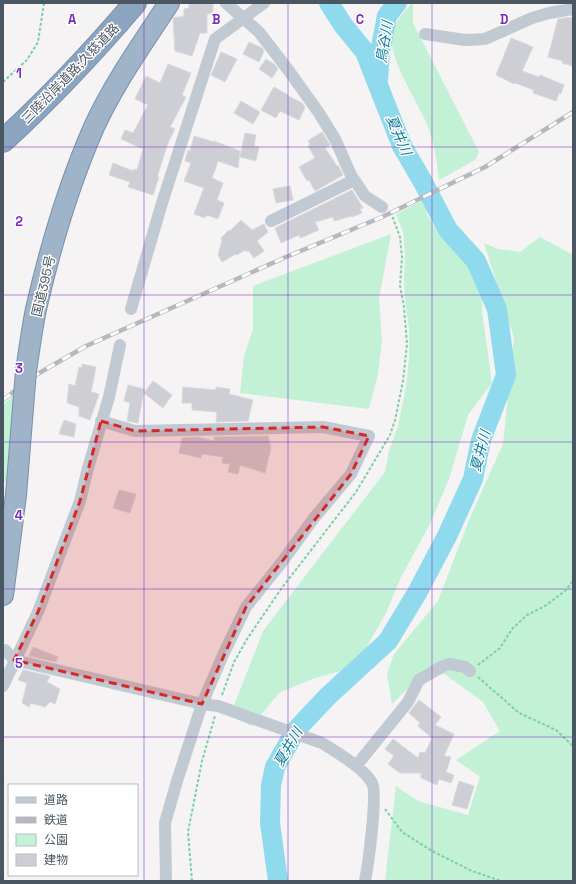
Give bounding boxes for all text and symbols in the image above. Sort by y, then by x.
text: A [68,11,77,28]
text: B [212,11,221,28]
text: C [356,11,364,28]
text: D [500,11,509,28]
water label: 鳥谷川 [372,18,396,64]
street label: 三陸沿岸道路;久慈道路 [18,19,123,127]
text: 1 [16,65,22,82]
water label: 夏井川 [382,112,417,160]
text: 2 [15,213,23,230]
street label: 国道395号 [28,254,59,319]
text: 3 [15,360,23,377]
water label: 夏井川 [466,426,495,474]
text: 4 [15,507,23,524]
text: 5 [15,655,23,672]
water label: 夏井川 [270,723,307,770]
legend [8,784,138,876]
text: 道路 [44,792,68,808]
text: 鉄道 [44,812,68,828]
text: 公園 [44,832,68,848]
text: 建物 [44,852,68,868]

